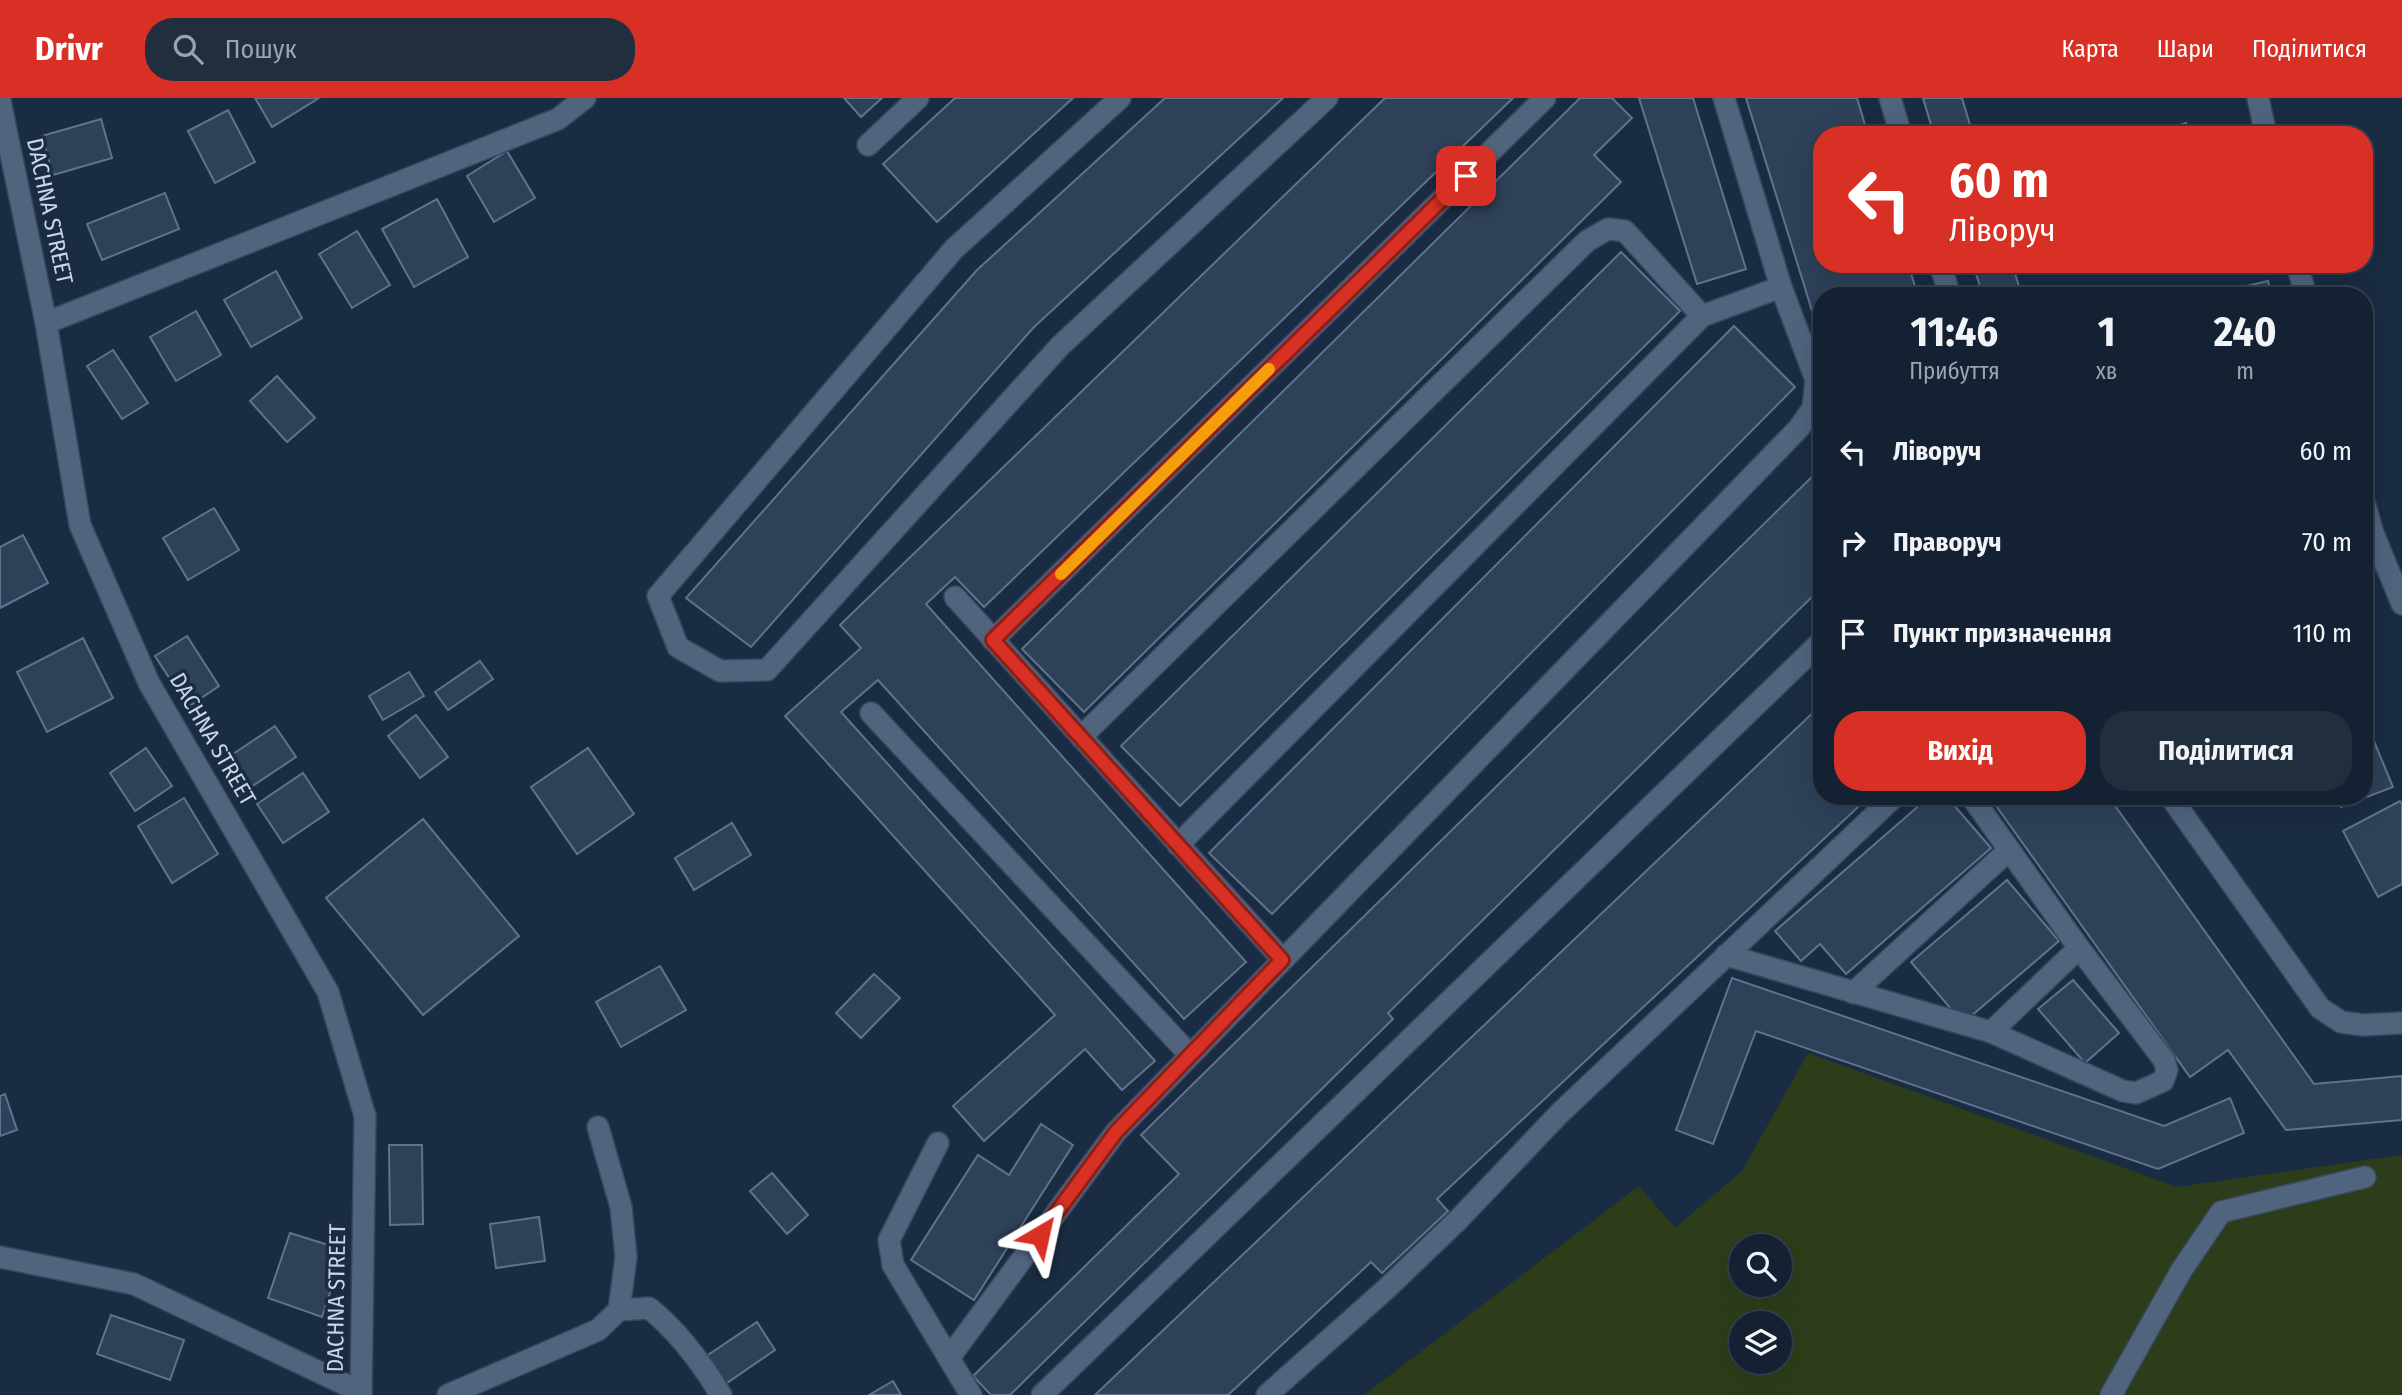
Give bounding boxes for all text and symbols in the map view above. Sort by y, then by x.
search box [145,18,635,81]
text: Drivr [35,29,103,69]
icon: search [169,30,207,68]
text: Пошук [225,34,297,65]
text: Карта [2061,35,2119,63]
text: Шари [2157,35,2214,63]
text: Поділитися [2252,35,2367,63]
street label: DACHNA STREET [21,136,79,287]
pin [1436,146,1496,206]
text: 60 m [1949,151,2049,210]
icon: left [1834,154,1925,245]
icon: arrive [1447,157,1485,195]
text: Ліворуч [1949,211,2056,249]
text: 11:46 [1911,307,1998,357]
text: 1 [2098,307,2116,357]
text: 240 [2214,307,2277,357]
text: Прибуття [1909,357,2000,385]
text: хв [2096,357,2117,385]
text: m [2236,357,2254,385]
icon: left [1834,433,1872,471]
text: Ліворуч [1893,436,1981,467]
text: 60 m [2299,436,2352,467]
icon: right [1834,524,1872,562]
text: Праворуч [1893,527,2002,558]
text: 70 m [2302,527,2352,558]
icon: arrive [1834,615,1872,653]
text: Пункт призначення [1893,618,2112,649]
text: 110 m [2292,618,2352,649]
street label: DACHNA STREET [164,668,262,811]
button: Вихід [1834,711,2086,791]
button: Поділитися [2100,711,2352,791]
position arrow [1003,1198,1077,1272]
street label: DACHNA STREET [321,1223,351,1372]
map controls [1729,1234,1792,1374]
button: search [1729,1234,1792,1297]
button: layers [1729,1311,1792,1374]

